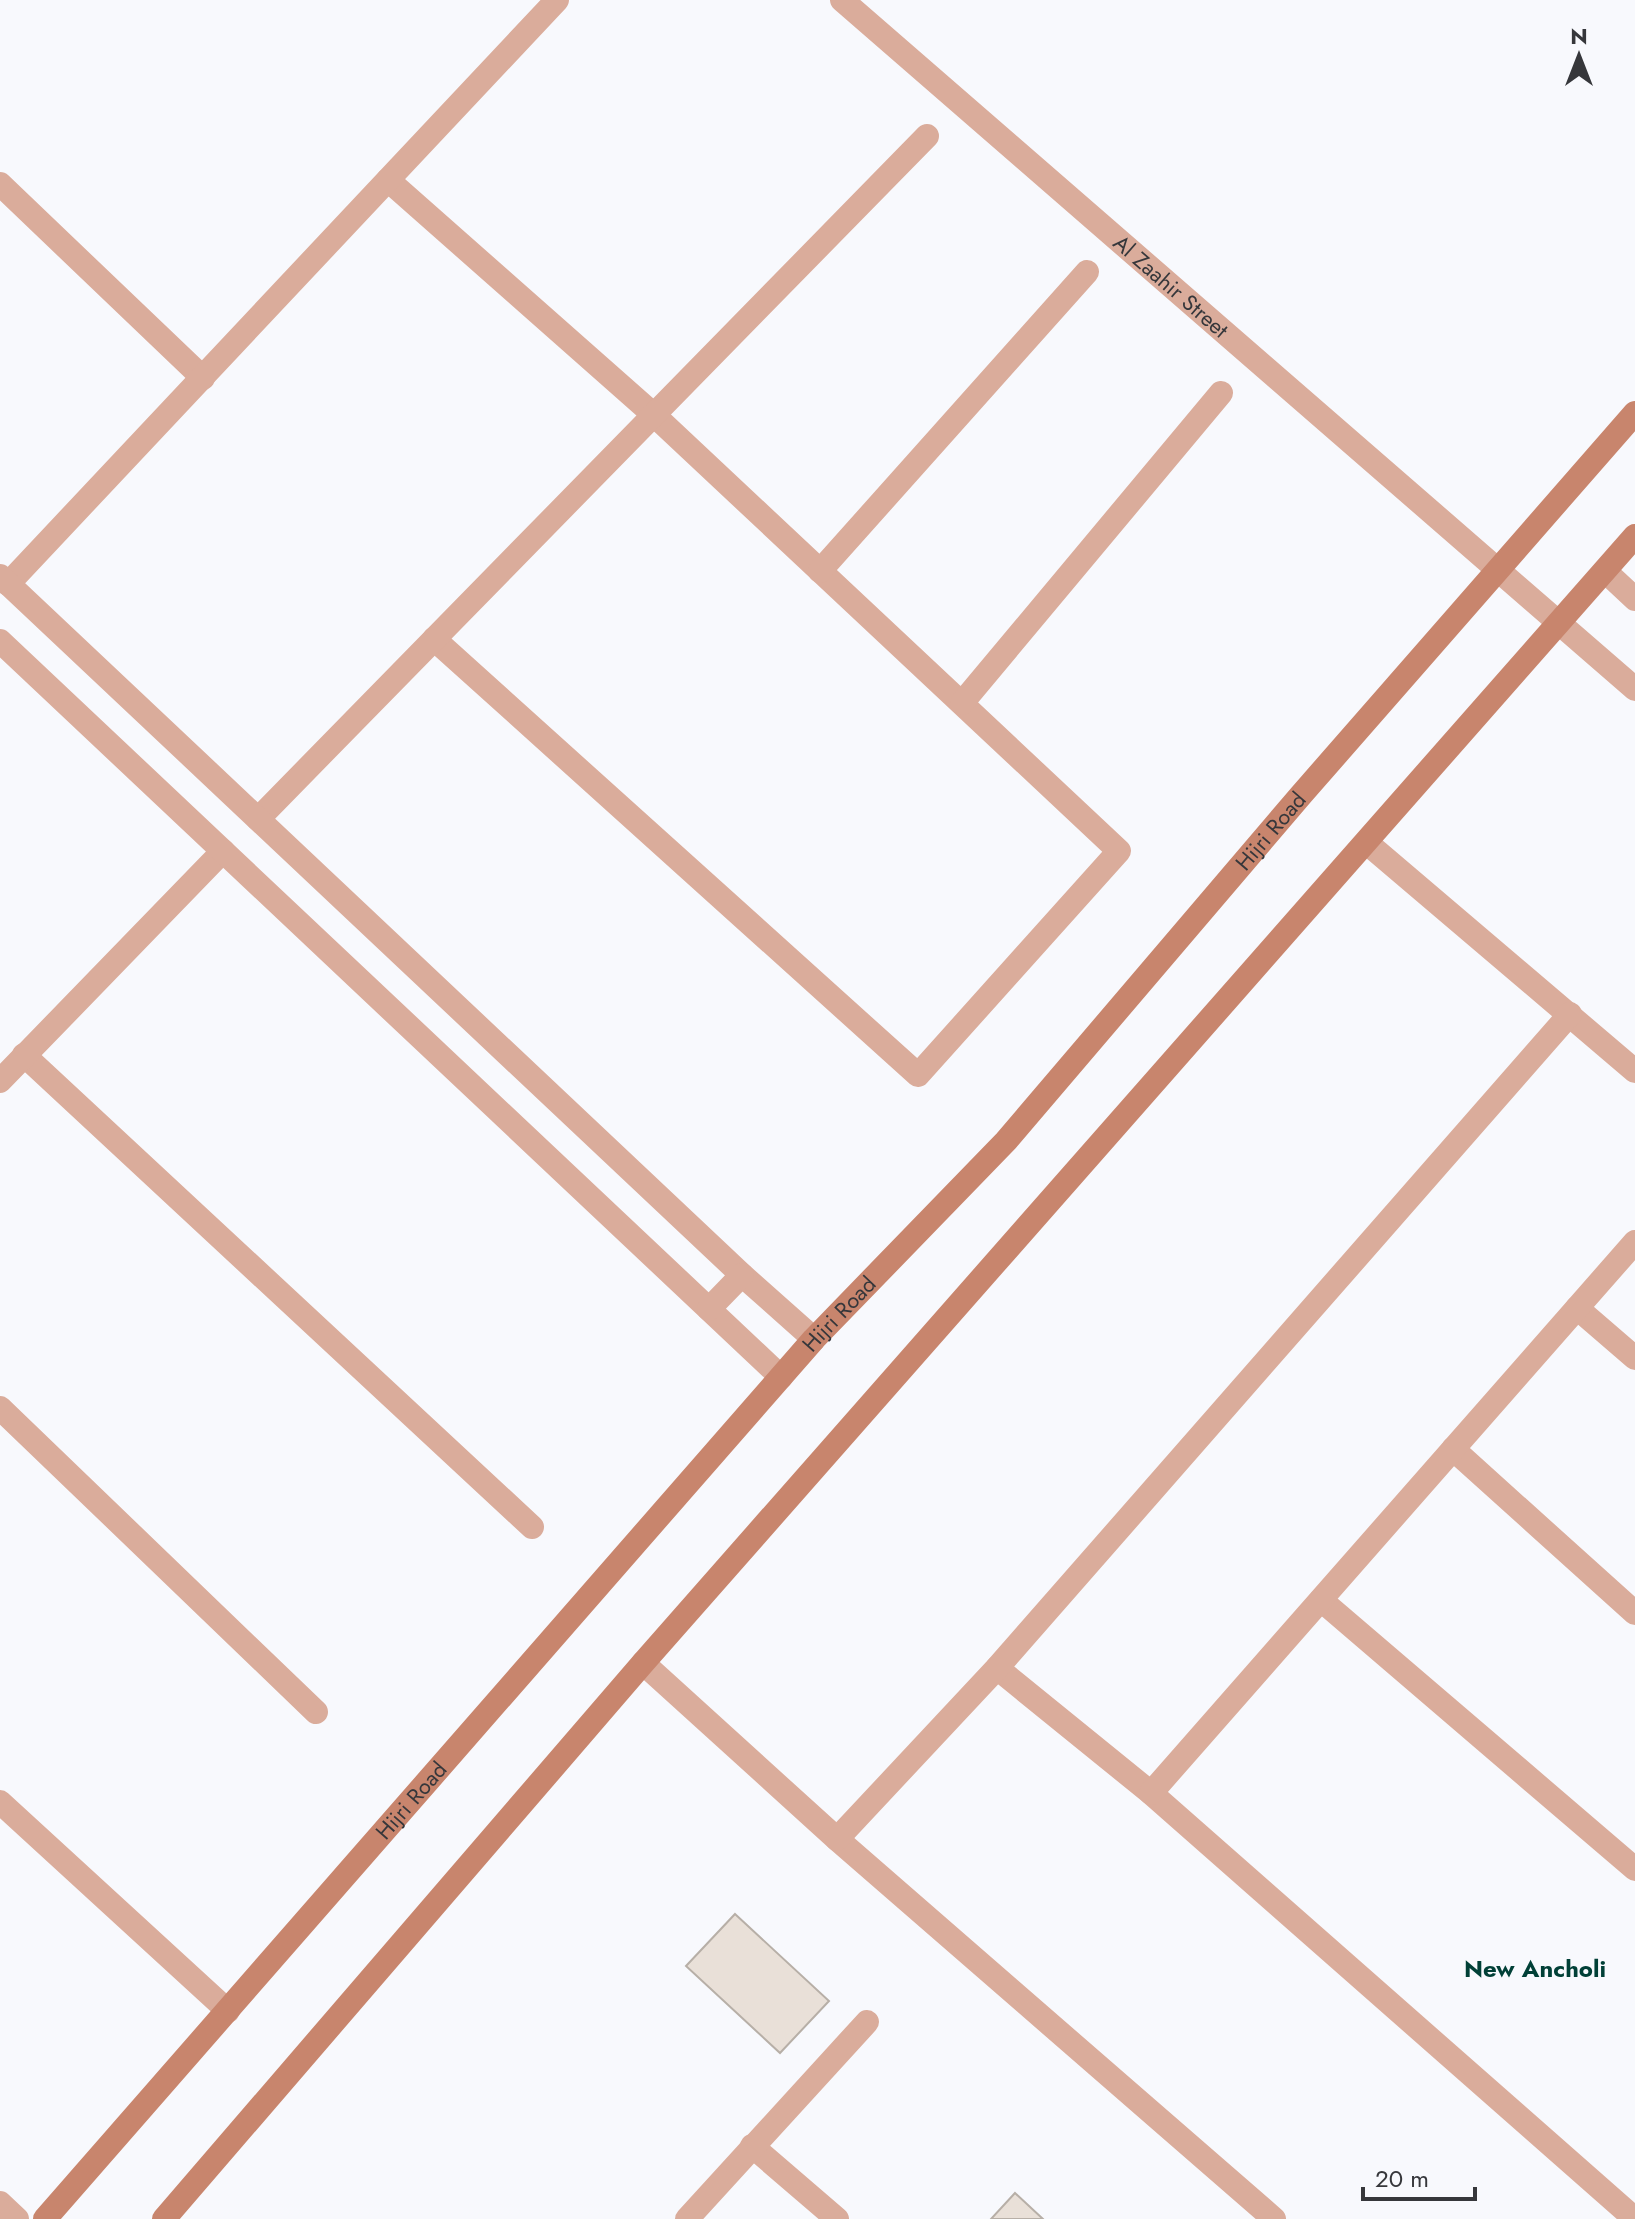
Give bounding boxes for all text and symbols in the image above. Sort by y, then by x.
north arrow [1539,16,1619,96]
text: N [1570,20,1588,52]
street label: Al Zaahir Street [1107,227,1236,346]
street label: Hijri Road [1228,785,1313,877]
street label: Hijri Road [794,1269,883,1358]
street label: Hijri Road [368,1754,454,1846]
district label: New Ancholi [1464,1951,1606,1986]
scale bar [1363,2151,1475,2201]
text: 20 m [1375,2161,1429,2196]

